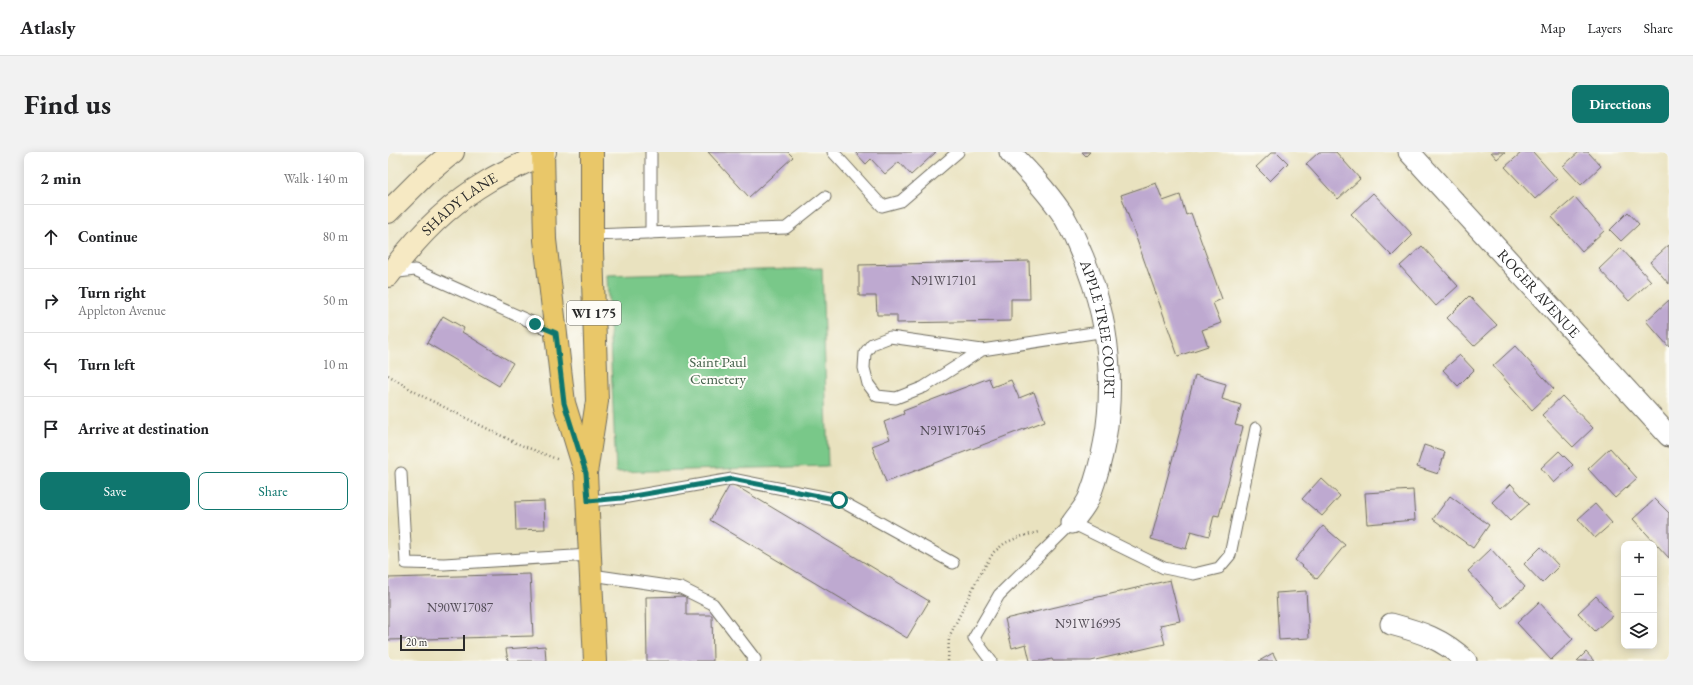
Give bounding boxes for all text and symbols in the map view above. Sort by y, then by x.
text: Atlasly [20,15,76,40]
text: Map [1540,19,1565,37]
text: Layers [1587,19,1622,37]
text: Share [1644,19,1673,37]
button: Directions [1572,85,1669,123]
text: Find us [24,86,111,122]
text: 2 min [40,167,81,189]
street label: SHADY LANE [417,168,501,239]
text: Walk · 140 m [284,170,348,187]
icon: ahead [40,226,62,248]
text: Continue [78,227,138,246]
text: 80 m [323,228,348,245]
street label: ROGER AVENUE [1494,245,1585,342]
street label: APPLE TREE COURT [1076,256,1120,399]
house number: N91W17101 [911,272,977,289]
text: Turn right [78,283,146,302]
icon: right [40,290,62,312]
text: 50 m [323,292,348,309]
road number: WI 175 [567,301,621,325]
text: Appleton Avenue [78,302,166,319]
route end [526,315,544,333]
park label: Saint Paul Cemetery [689,352,747,388]
icon: left [40,354,62,376]
text: Turn left [78,355,135,374]
text: 10 m [323,356,348,373]
icon: arrive [40,418,62,440]
text: Arrive at destination [78,419,209,438]
house number: N91W17045 [920,422,986,439]
button: Save [40,472,190,510]
button: Share [198,472,348,510]
route start [830,491,848,509]
map controls [1621,541,1657,649]
button: + [1621,541,1657,577]
button: − [1621,577,1657,613]
house number: N90W17087 [427,599,494,616]
button: layers [1621,613,1657,649]
house number: N91W16995 [1055,615,1121,632]
scale bar [400,633,465,652]
text: 20 m [406,635,427,649]

